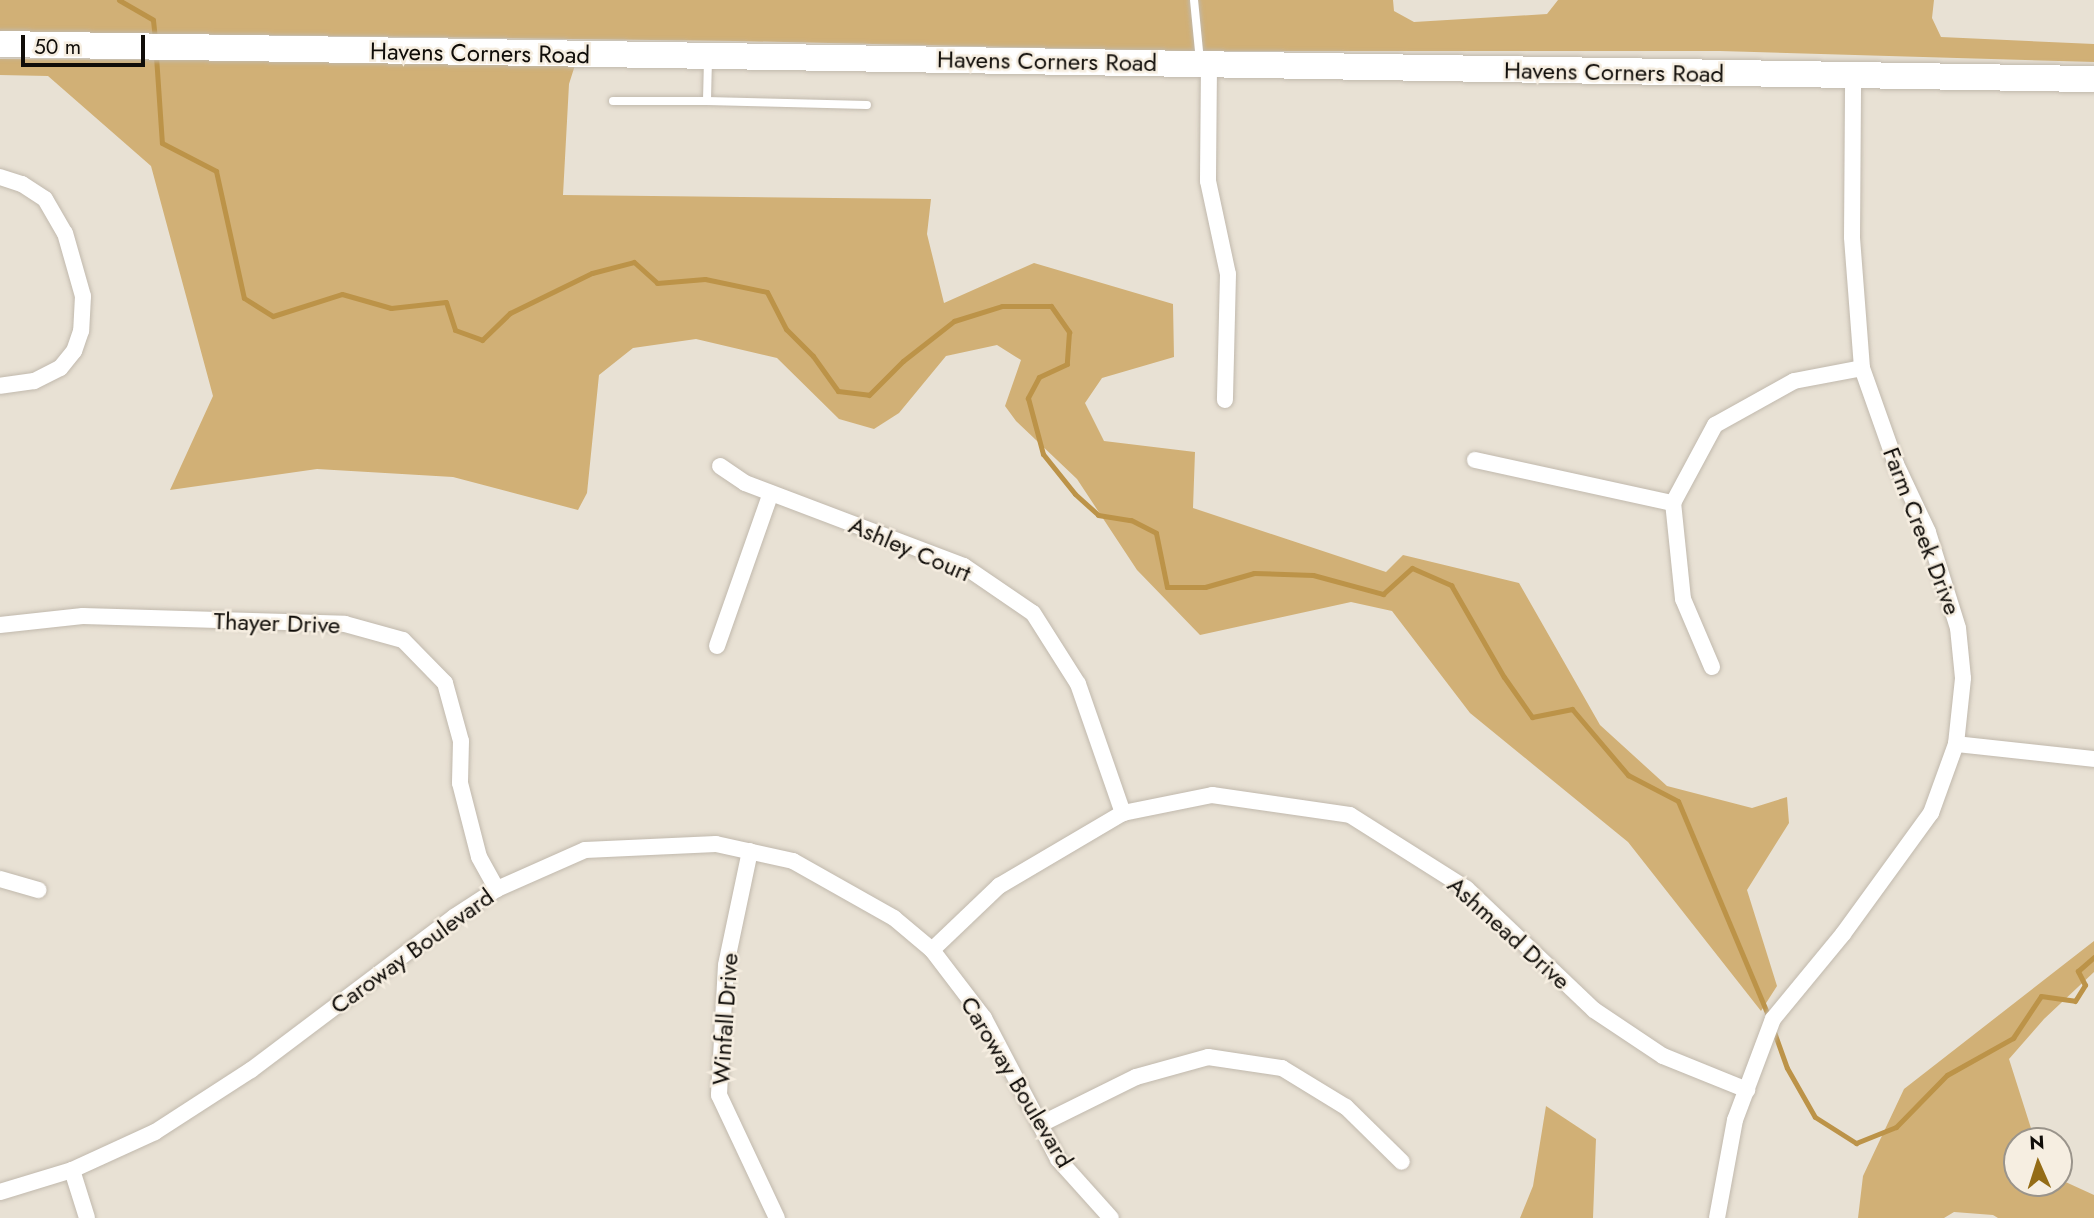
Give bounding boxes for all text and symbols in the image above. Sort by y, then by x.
scale bar [24,21,149,65]
text: 50 m [34,32,81,62]
street label: Havens Corners Road [370,37,590,69]
street label: Havens Corners Road [937,45,1157,77]
street label: Havens Corners Road [1504,56,1724,88]
street label: Farm Creek Drive [1877,443,1967,619]
street label: Ashley Court [845,510,975,588]
street label: Thayer Drive [213,606,341,640]
street label: Ashmead Drive [1442,870,1576,996]
street label: Caroway Boulevard [325,882,499,1020]
street label: Winfall Drive [706,952,744,1086]
street label: Caroway Boulevard [955,991,1079,1173]
north arrow [2003,1127,2073,1197]
text: N [2029,1129,2045,1156]

